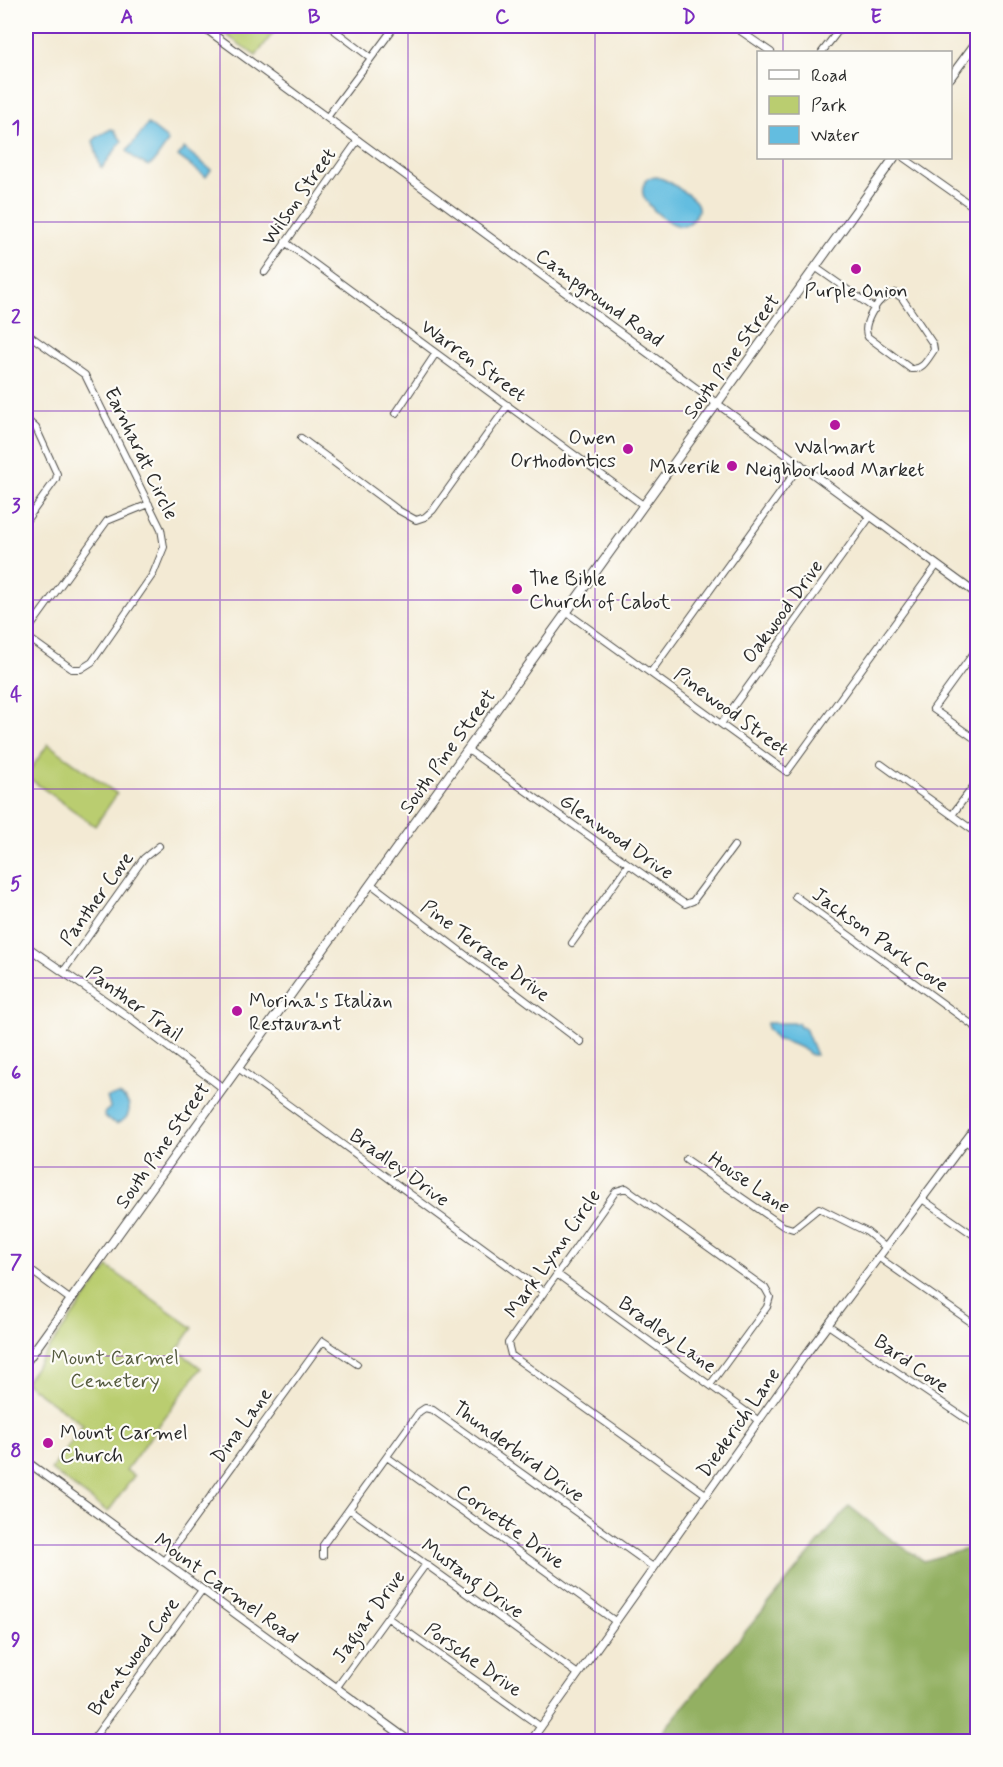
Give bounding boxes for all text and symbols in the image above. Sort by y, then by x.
text: A [120,4,134,31]
text: B [308,4,321,31]
text: C [495,4,510,31]
text: D [682,4,696,31]
text: E [870,4,882,31]
legend [757,51,952,159]
text: Road [811,64,847,88]
text: Park [811,94,847,118]
text: 1 [12,115,20,142]
text: Water [811,124,860,148]
street label: Wilson Street [256,143,343,251]
street label: Campground Road [530,243,669,354]
marker: Purple Onion [849,262,863,276]
place label: Purple Onion [804,278,908,305]
street label: South Pine Street [678,289,787,425]
text: 2 [11,304,21,331]
street label: Warren Street [415,314,532,409]
street label: Earnhardt Circle [97,383,184,524]
marker: Walmart Neighborhood Market [828,418,842,432]
place label: Owen Orthodontics [510,425,616,475]
place label: Walmart Neighborhood Market [745,434,925,484]
marker: Owen Orthodontics [621,442,635,456]
place label: Maverik [649,454,720,481]
marker: Maverik [725,459,739,473]
text: 3 [11,493,21,520]
street label: Oakwood Drive [736,555,830,669]
place label: The Bible Church of Cabot [529,566,671,616]
marker: The Bible Church of Cabot [510,582,524,596]
street label: Pinewood Street [668,661,794,763]
text: 4 [10,682,22,709]
street label: South Pine Street [394,684,503,820]
street label: Glenwood Drive [554,788,679,887]
street label: Panther Cove [54,846,141,952]
text: 5 [10,871,22,898]
street label: Jackson Park Cove [806,881,954,999]
street label: Pine Terrace Drive [415,894,555,1009]
street label: Panther Trail [80,960,188,1049]
place label: Morina's Italian Restaurant [249,988,393,1038]
marker: Morina's Italian Restaurant [230,1004,244,1018]
text: 6 [11,1060,21,1087]
street label: South Pine Street [110,1077,217,1214]
street label: Bradley Drive [344,1123,455,1214]
street label: House Lane [703,1146,796,1221]
street label: Mark Lynn Circle [499,1184,608,1324]
text: 7 [10,1249,22,1276]
street label: Bradley Lane [612,1290,722,1380]
street label: Bard Cove [868,1328,954,1400]
park label: Mount Carmel Cemetery [51,1345,179,1395]
street label: Diederich Lane [691,1362,787,1483]
street label: Dina Lane [205,1382,279,1469]
street label: Thunderbird Drive [447,1395,590,1509]
place label: Mount Carmel Church [60,1420,188,1470]
marker: Mount Carmel Church [41,1436,55,1450]
text: 8 [10,1438,22,1465]
street label: Corvette Drive [450,1478,570,1576]
street label: Mount Carmel Road [148,1527,304,1651]
street label: Mustang Drive [414,1533,529,1627]
street label: Jaguar Drive [326,1565,414,1670]
street label: Brentwood Cove [82,1592,186,1722]
street label: Porsche Drive [419,1617,527,1704]
text: 9 [11,1627,21,1654]

